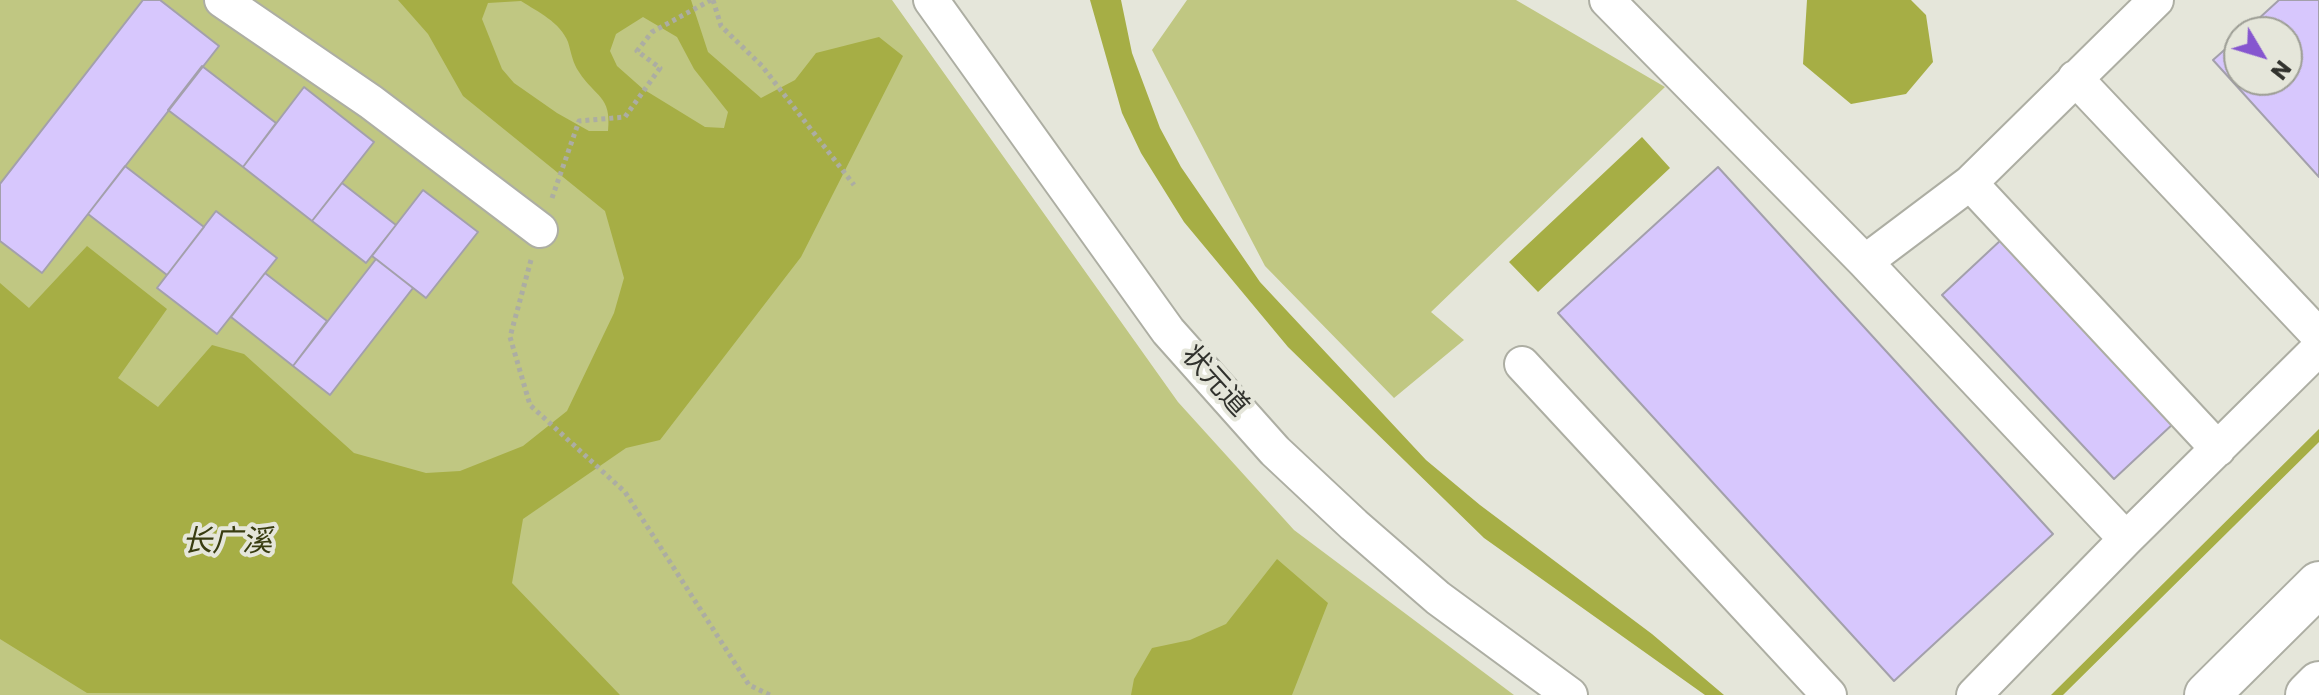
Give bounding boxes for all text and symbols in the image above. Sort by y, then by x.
north arrow [2223,16,2303,96]
text: N [2263,54,2298,86]
street label: 状元道 [1173,340,1255,424]
water label: 长广溪 [182,525,272,561]

